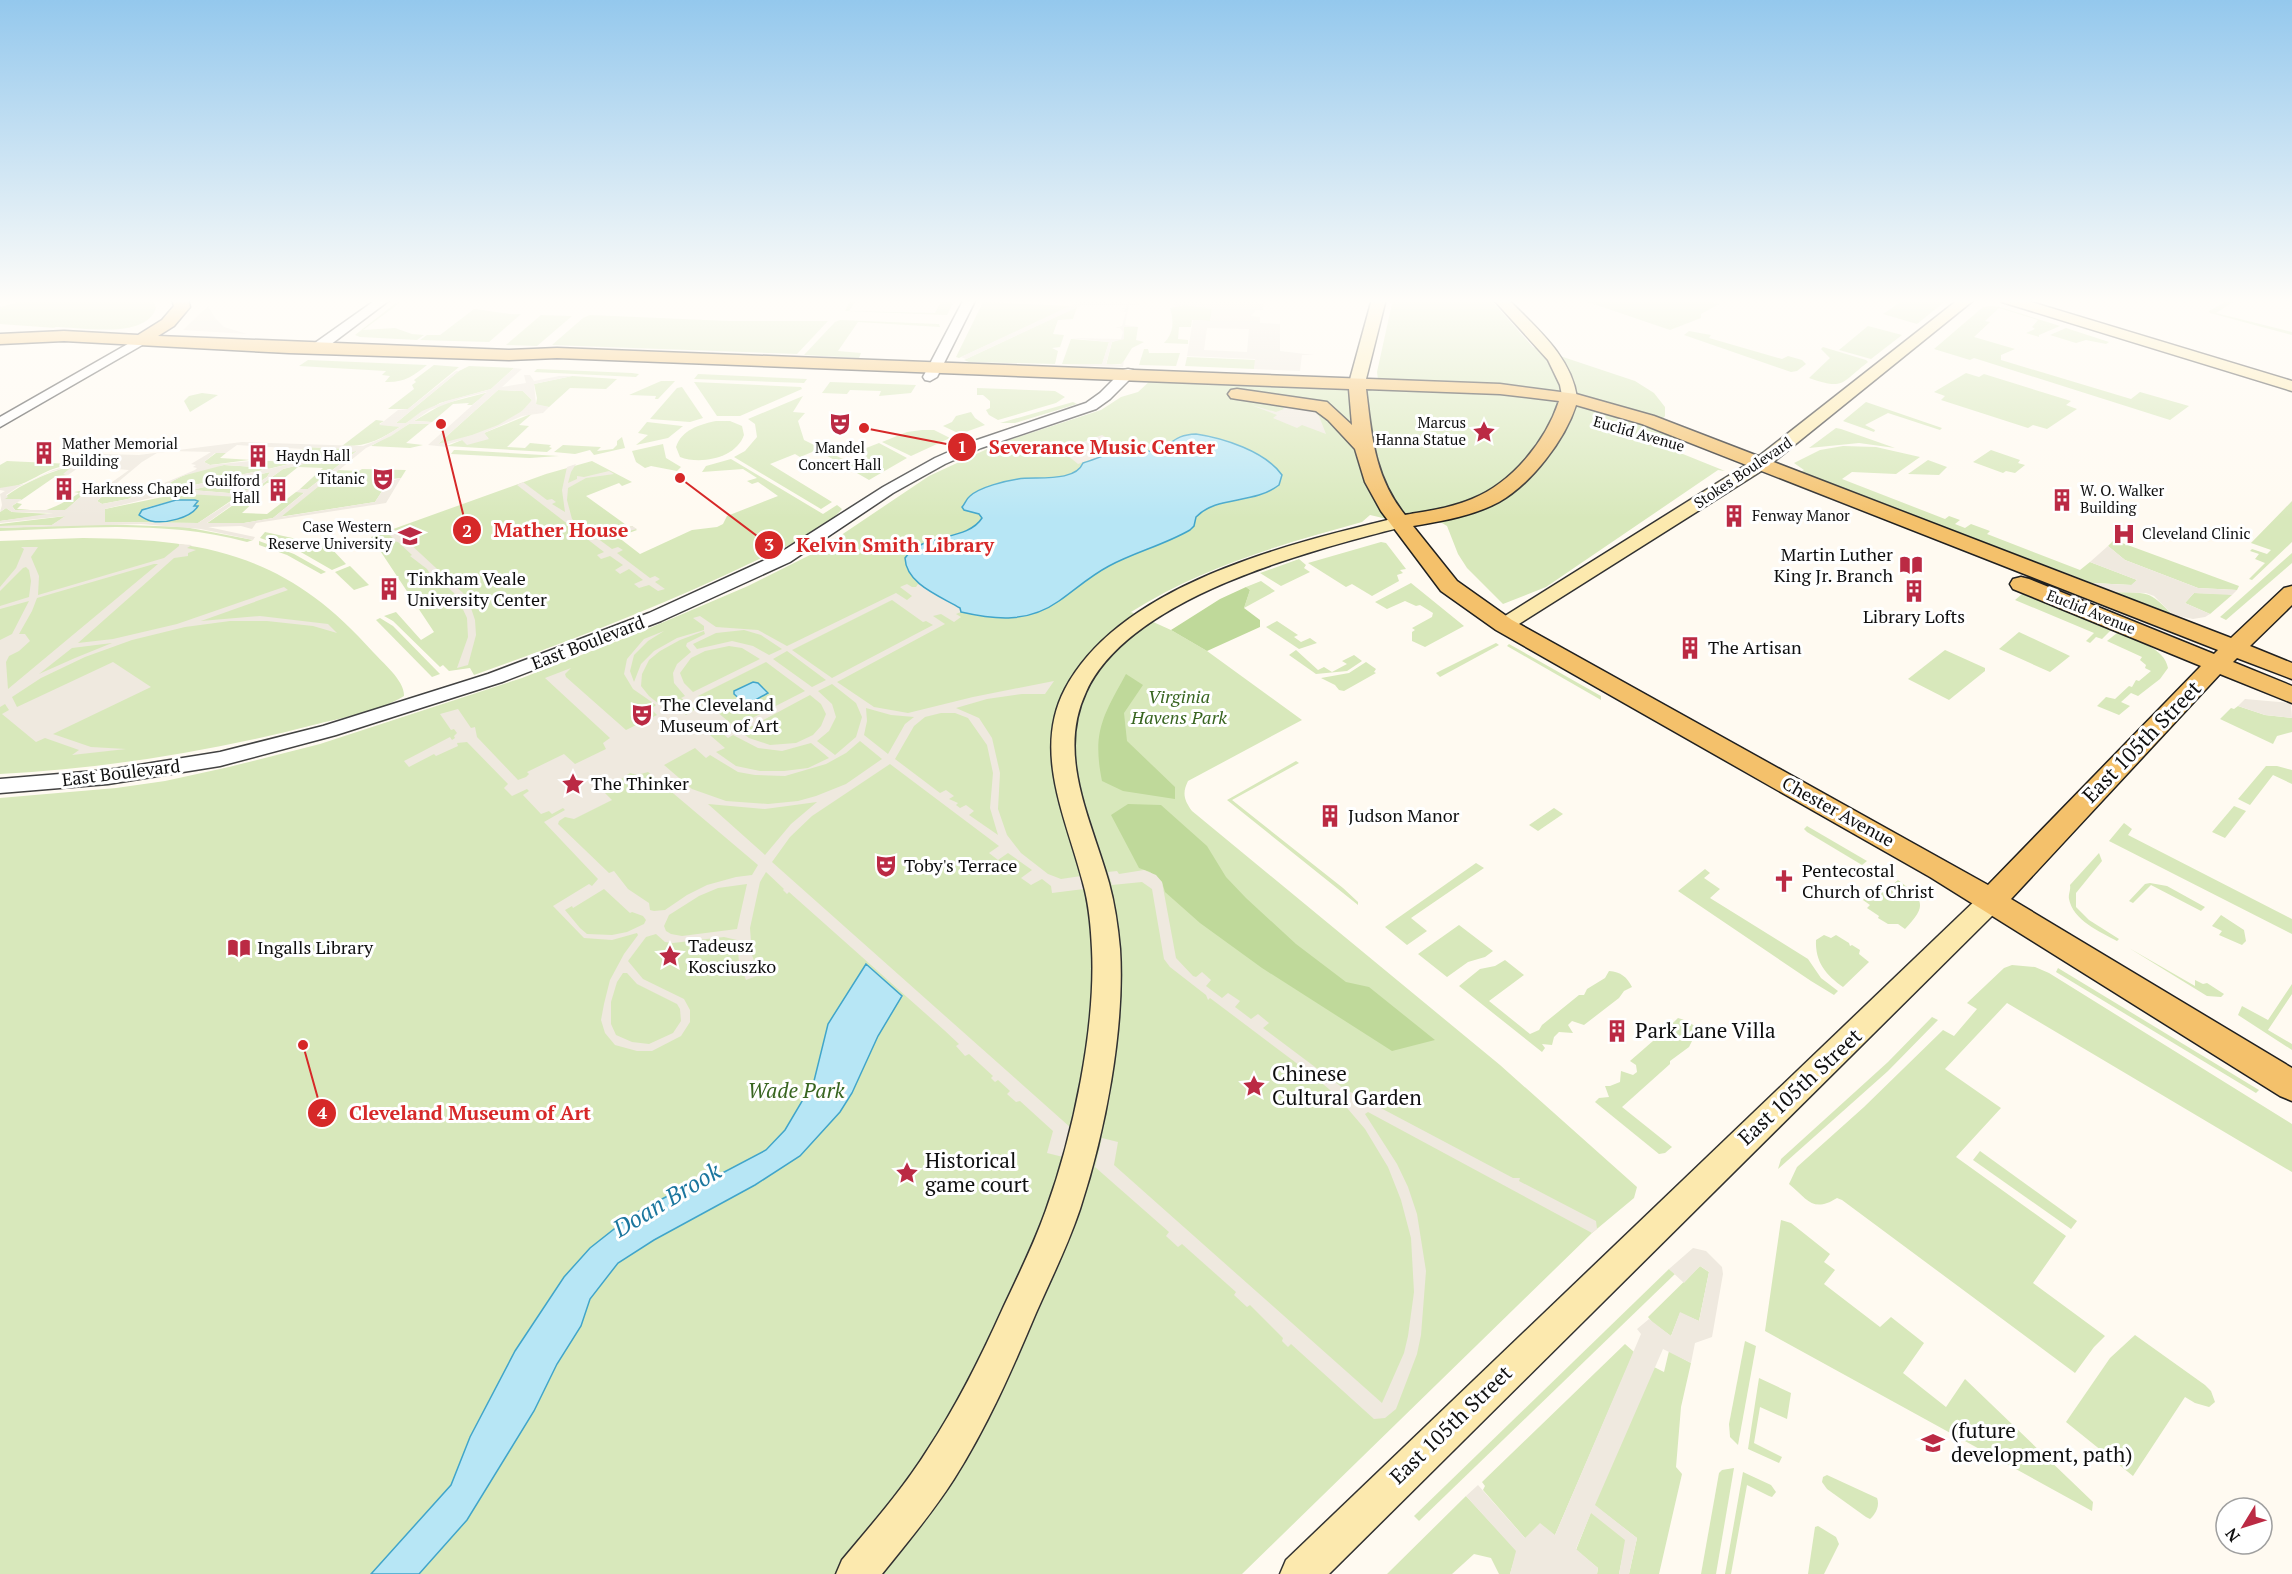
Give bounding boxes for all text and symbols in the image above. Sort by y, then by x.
street label: Euclid Avenue [1591,410,1687,456]
theatre icon: Mandel Concert Hall [827,411,853,437]
place label: Marcus Hanna Statue [1376,412,1466,449]
place icon: Marcus Hanna Statue [1471,419,1497,445]
callout: Severance Music Center [947,428,1227,466]
street label: Stokes Boulevard [1689,432,1795,512]
place label: Mather Memorial Building [62,433,178,470]
text: Severance Music Center [989,433,1216,460]
text: 1 [957,434,967,458]
place label: Mandel Concert Hall [798,437,882,474]
building icon: Mather Memorial Building [31,440,57,466]
building icon: Haydn Hall [245,443,271,469]
place label: Haydn Hall [276,445,350,465]
theatre icon: Titanic [370,466,396,492]
place label: Titanic [318,468,365,488]
place label: Guilford Hall [205,470,260,507]
building icon: Harkness Chapel [51,476,77,502]
building icon: Guilford Hall [265,477,291,503]
place label: Harkness Chapel [82,478,194,498]
place label: W. O. Walker Building [2080,480,2164,517]
building icon: W. O. Walker Building [2049,487,2075,513]
building icon: Fenway Manor [1721,503,1747,529]
place label: Fenway Manor [1752,505,1850,525]
callout: Mather House [452,511,640,549]
place label: Case Western Reserve University [268,516,392,553]
text: Mather House [494,516,629,543]
text: 2 [462,518,472,542]
hospital icon: Cleveland Clinic [2111,521,2137,547]
school or university icon: Case Western Reserve University [397,523,423,549]
place label: Cleveland Clinic [2142,523,2250,543]
callout: Kelvin Smith Library [754,526,1006,564]
text: Kelvin Smith Library [796,531,994,558]
text: 3 [764,532,774,556]
place label: Martin Luther King Jr. Branch [1774,542,1893,587]
library icon: Martin Luther King Jr. Branch [1898,552,1924,578]
place label: Tinkham Veale University Center [407,566,547,611]
building icon: Tinkham Veale University Center [376,576,402,602]
building icon: Library Lofts [1901,578,1927,604]
street label: Euclid Avenue [2044,584,2139,638]
place label: Library Lofts [1863,604,1965,628]
street label: East Boulevard [528,610,648,675]
building icon: The Artisan [1677,635,1703,661]
place label: The Artisan [1708,635,1802,659]
street label: East 105th Street [2076,674,2207,808]
park label: Virginia Havens Park [1130,684,1227,729]
place label: The Cleveland Museum of Art [660,692,779,737]
theatre icon: The Cleveland Museum of Art [629,702,655,728]
street label: East Boulevard [60,753,181,791]
street label: Chester Avenue [1778,770,1899,852]
place icon: The Thinker [560,771,586,797]
place label: The Thinker [591,771,689,795]
building icon: Judson Manor [1317,803,1343,829]
place label: Judson Manor [1348,803,1460,827]
theatre icon: Toby's Terrace [873,853,899,879]
place label: Toby's Terrace [904,853,1017,877]
place label: Pentecostal Church of Christ [1802,858,1934,903]
church icon: Pentecostal Church of Christ [1771,868,1797,894]
place label: Tadeusz Kosciuszko [688,933,776,978]
library icon: Ingalls Library [226,935,252,961]
place label: Ingalls Library [257,935,374,959]
place icon: Tadeusz Kosciuszko [657,943,683,969]
place label: Park Lane Villa [1635,1016,1776,1044]
building icon: Park Lane Villa [1604,1018,1630,1044]
street label: East 105th Street [1731,1021,1867,1151]
place label: Chinese Cultural Garden [1272,1059,1422,1111]
place icon: Chinese Cultural Garden [1241,1073,1267,1099]
park label: Wade Park [747,1076,845,1104]
callout: Cleveland Museum of Art [307,1094,603,1132]
text: Cleveland Museum of Art [349,1099,591,1126]
text: 4 [317,1100,328,1124]
place label: Historical game court [925,1146,1030,1198]
water label: Doan Brook [606,1154,727,1244]
place icon: Historical game court [894,1160,920,1186]
street label: East 105th Street [1383,1359,1518,1490]
place label: (future development, path) [1951,1416,2132,1468]
school or university icon: (future development, path) [1920,1430,1946,1456]
north arrow [2214,1496,2274,1556]
text: N [2220,1524,2245,1547]

